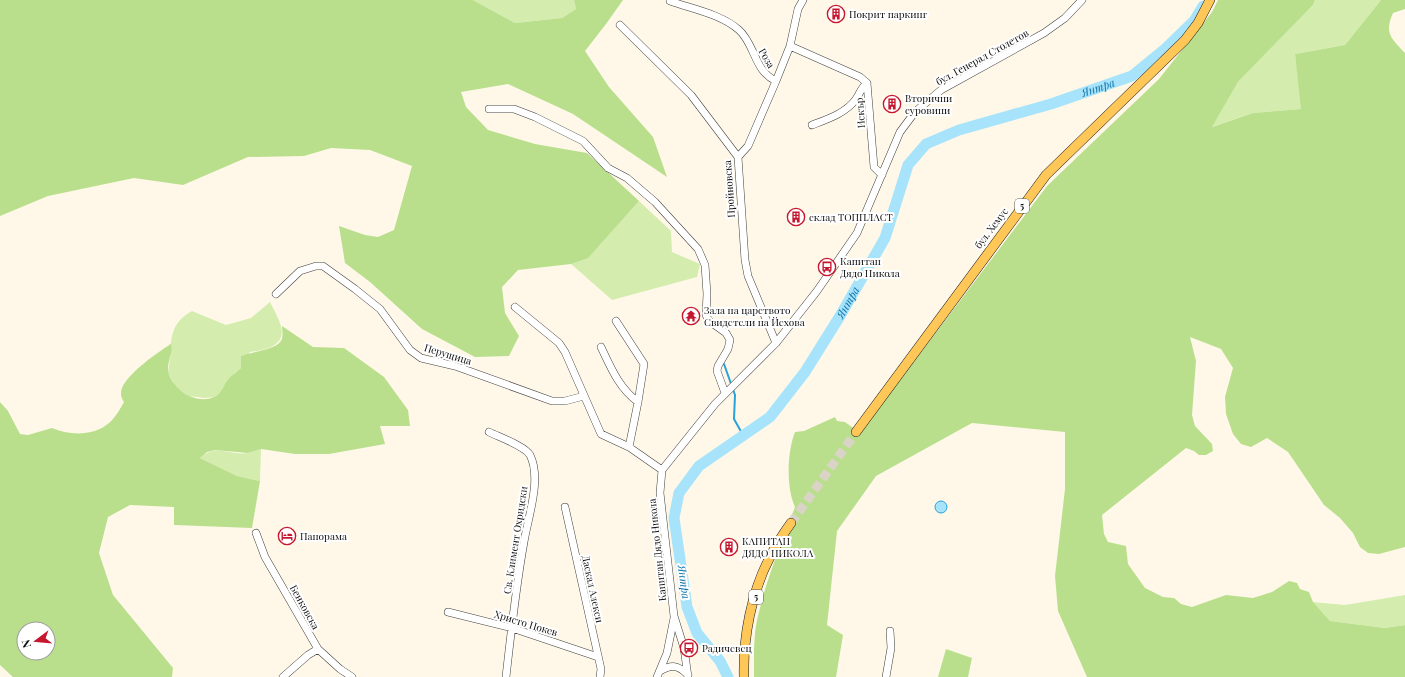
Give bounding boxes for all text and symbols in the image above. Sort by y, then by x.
building icon: Покрит паркинг [826,4,846,24]
place label: Покрит паркинг [849,7,928,21]
street label: бул. Генерал Столетов [933,25,1031,88]
street label: Роза [756,46,778,71]
water label: Янтра [1079,74,1117,100]
place label: Вторични суровини [905,91,952,117]
building icon: Вторични суровини [882,94,902,114]
street label: Искър [852,97,868,129]
street label: Пройновска [720,160,738,218]
road number: 5 [1015,199,1029,213]
street label: бул. Хемус [971,205,1011,251]
building icon: склад ТОППЛАСТ [786,207,806,227]
place label: склад ТОППЛАСТ [809,210,893,224]
place label: Капитан Дядо Никола [840,254,900,280]
bus stop icon: Капитан Дядо Никола [817,257,837,277]
water label: Янтра [832,283,863,322]
place label: Зала на царството Свидетели на Йехова [704,303,805,329]
temple icon: Зала на царството Свидетели на Йехова [681,306,701,326]
street label: Перущица [423,340,473,368]
street label: Св. Климент Охридски [500,485,530,595]
street label: Капитан Дядо Никола [645,498,669,602]
hotel icon: Панорама [277,526,297,546]
place label: Панорама [300,529,347,543]
place label: КАПИТАН ДЯДО НИКОЛА [742,534,814,560]
building icon: КАПИТАН ДЯДО НИКОЛА [719,537,739,557]
street label: Даскал Алекси [579,554,607,624]
water label: Янтра [675,563,694,600]
street label: Бенковска [287,582,323,632]
road number: 5 [749,590,763,604]
street label: Христо Цокев [492,607,560,639]
north arrow [16,621,56,661]
text: N [18,638,34,650]
bus stop icon: Радичевец [679,638,699,658]
place label: Радичевец [702,641,752,655]

